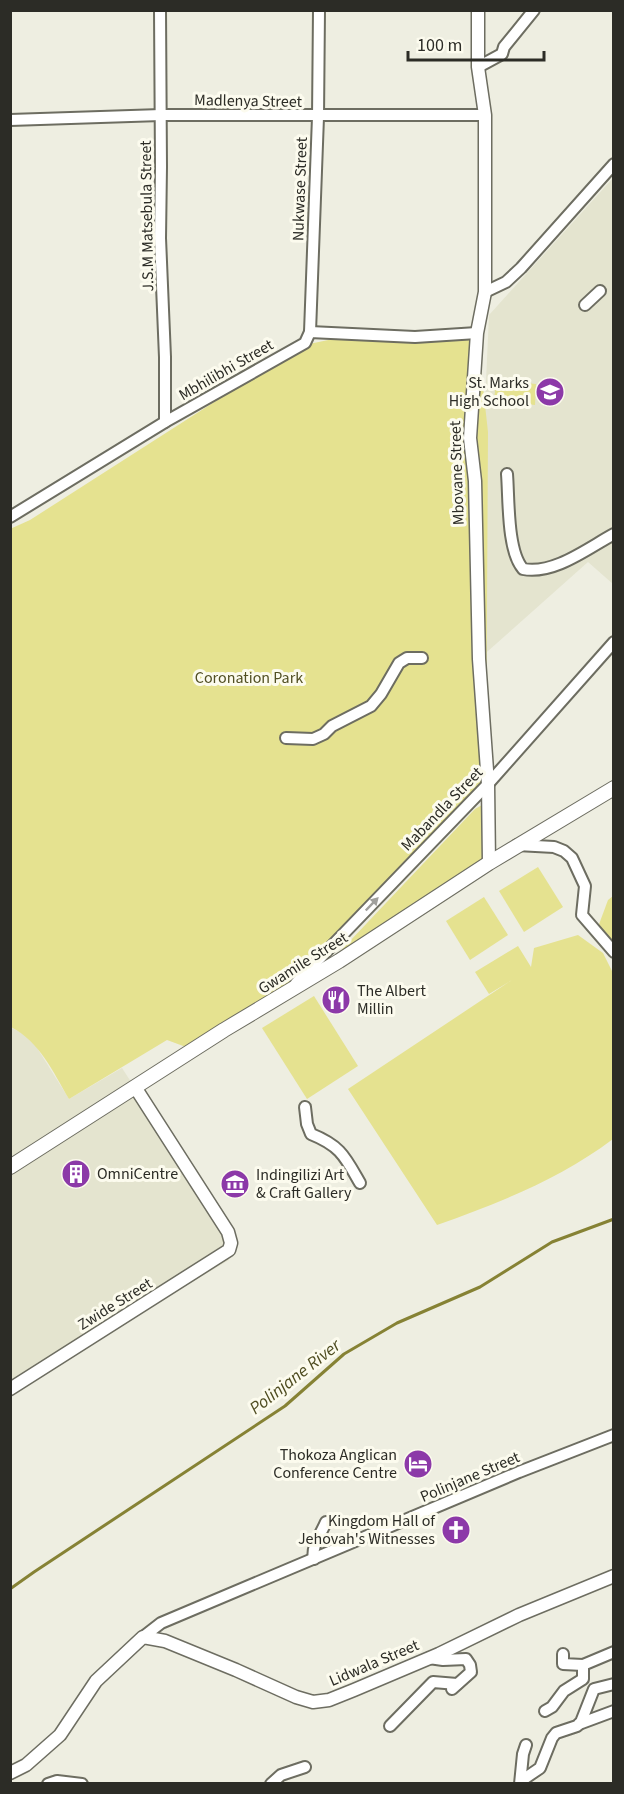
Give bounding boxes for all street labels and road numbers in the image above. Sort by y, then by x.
street label: Madlenya Street [194,89,303,113]
street label: Nukwase Street [287,136,313,242]
street label: J.S.M Matsebula Street [135,140,159,292]
street label: Mbhilibhi Street [175,334,278,406]
street label: Mbovane Street [444,420,470,526]
street label: Mabandla Street [396,762,488,856]
street label: Gwamile Street [254,926,352,999]
street label: Zwide Street [74,1272,157,1336]
street label: Polinjane Street [417,1446,524,1508]
street label: Lidwala Street [326,1634,423,1692]

